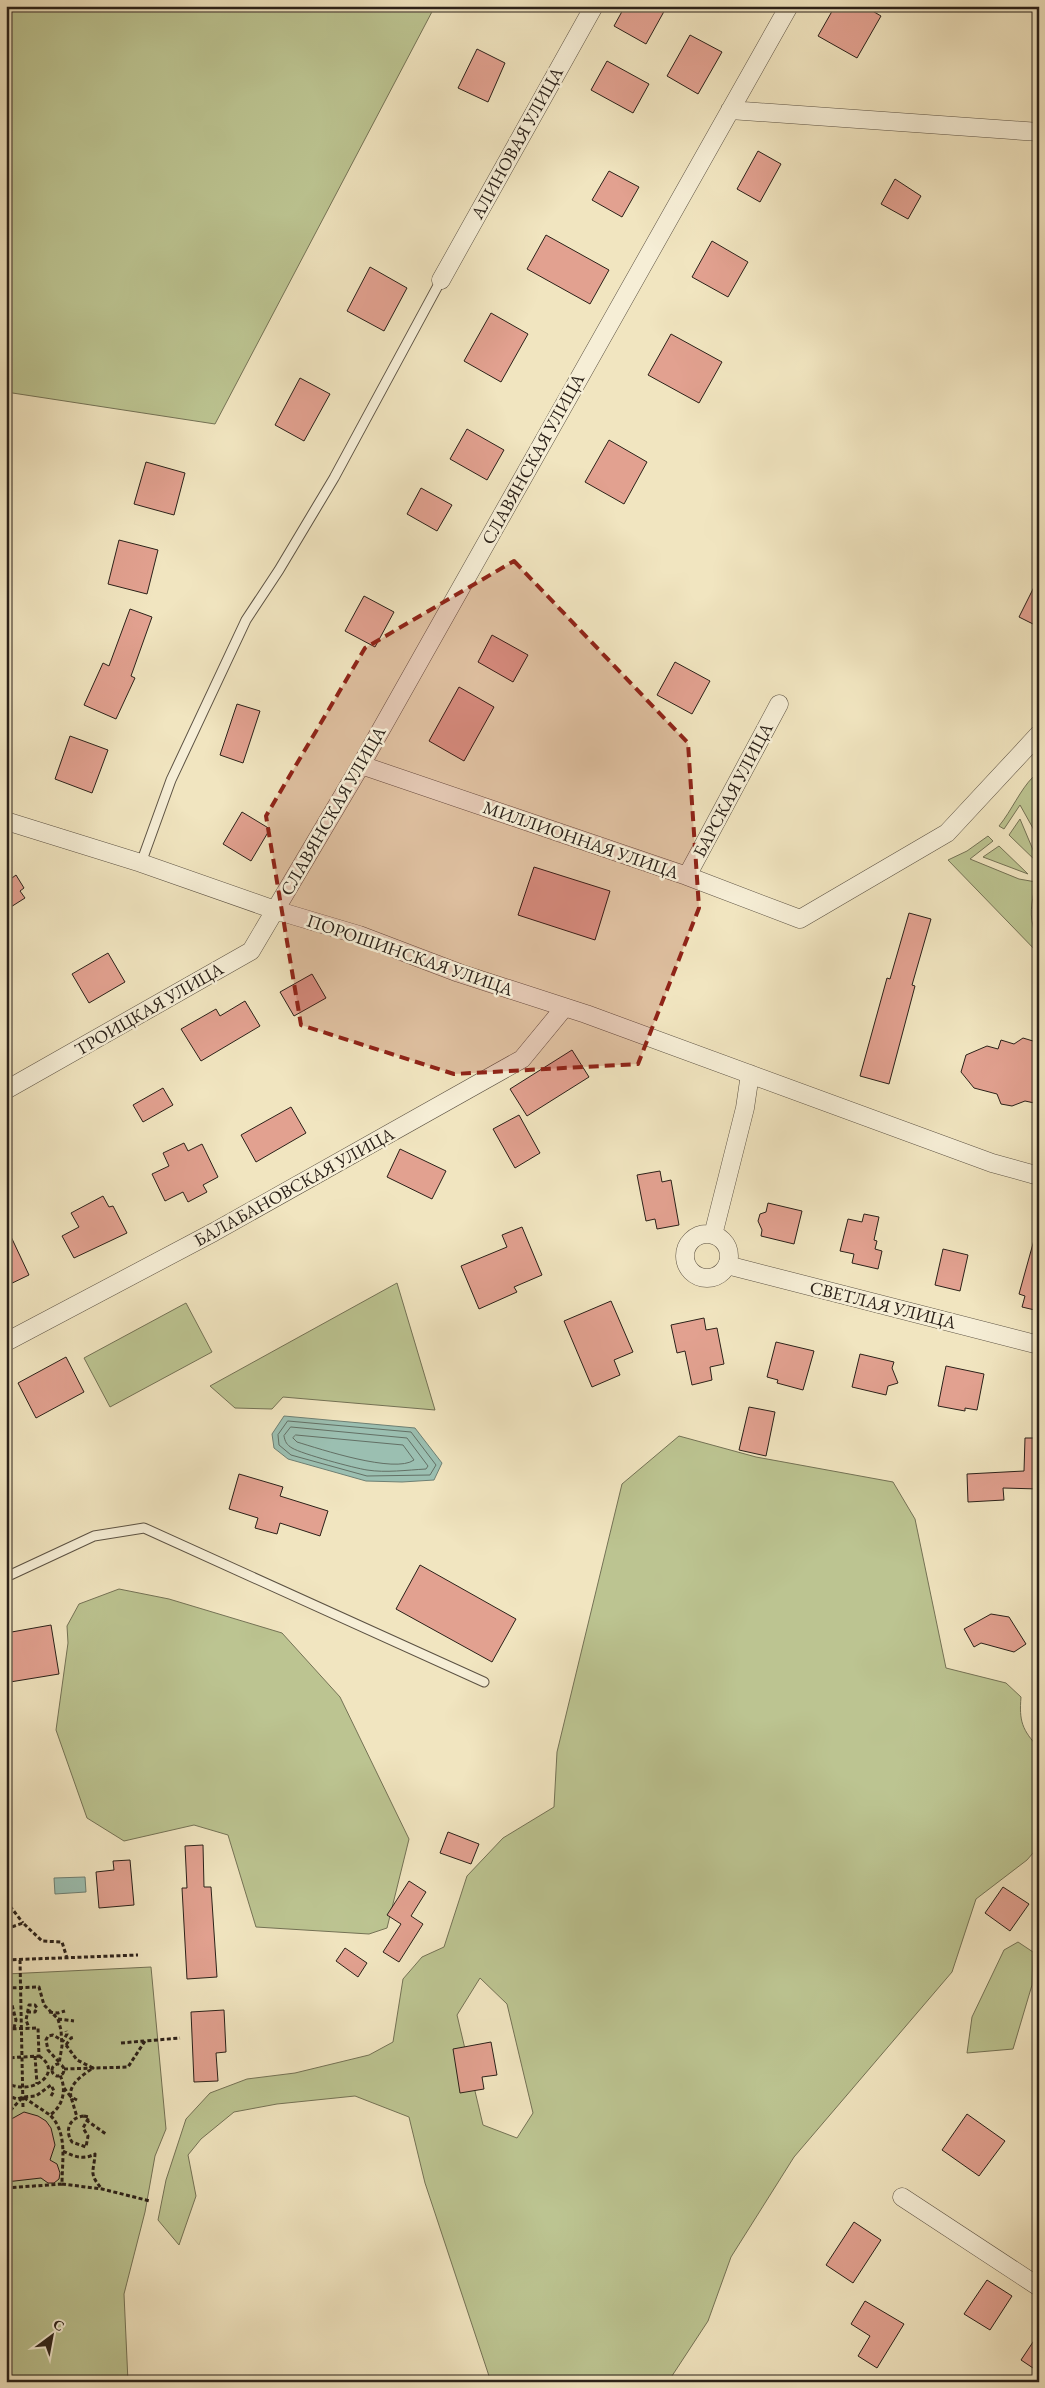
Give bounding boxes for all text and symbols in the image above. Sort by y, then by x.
street label: АЛИНОВАЯ УЛИЦА [465,62,568,224]
street label: СЛАВЯНСКАЯ УЛИЦА [476,369,589,548]
street label: БАРСКАЯ УЛИЦА [687,718,778,861]
street label: СЛАВЯНСКАЯ УЛИЦА [275,721,391,900]
street label: МИЛЛИОННАЯ УЛИЦА [480,795,683,884]
street label: ПОРОШИНСКАЯ УЛИЦА [304,908,517,1001]
street label: ТРОИЦКАЯ УЛИЦА [70,956,228,1061]
street label: БАЛАБАНОВСКАЯ УЛИЦА [189,1122,399,1251]
street label: СВЕТЛАЯ УЛИЦА [808,1275,959,1334]
north arrow [28,2310,78,2360]
text: С [50,2315,68,2335]

